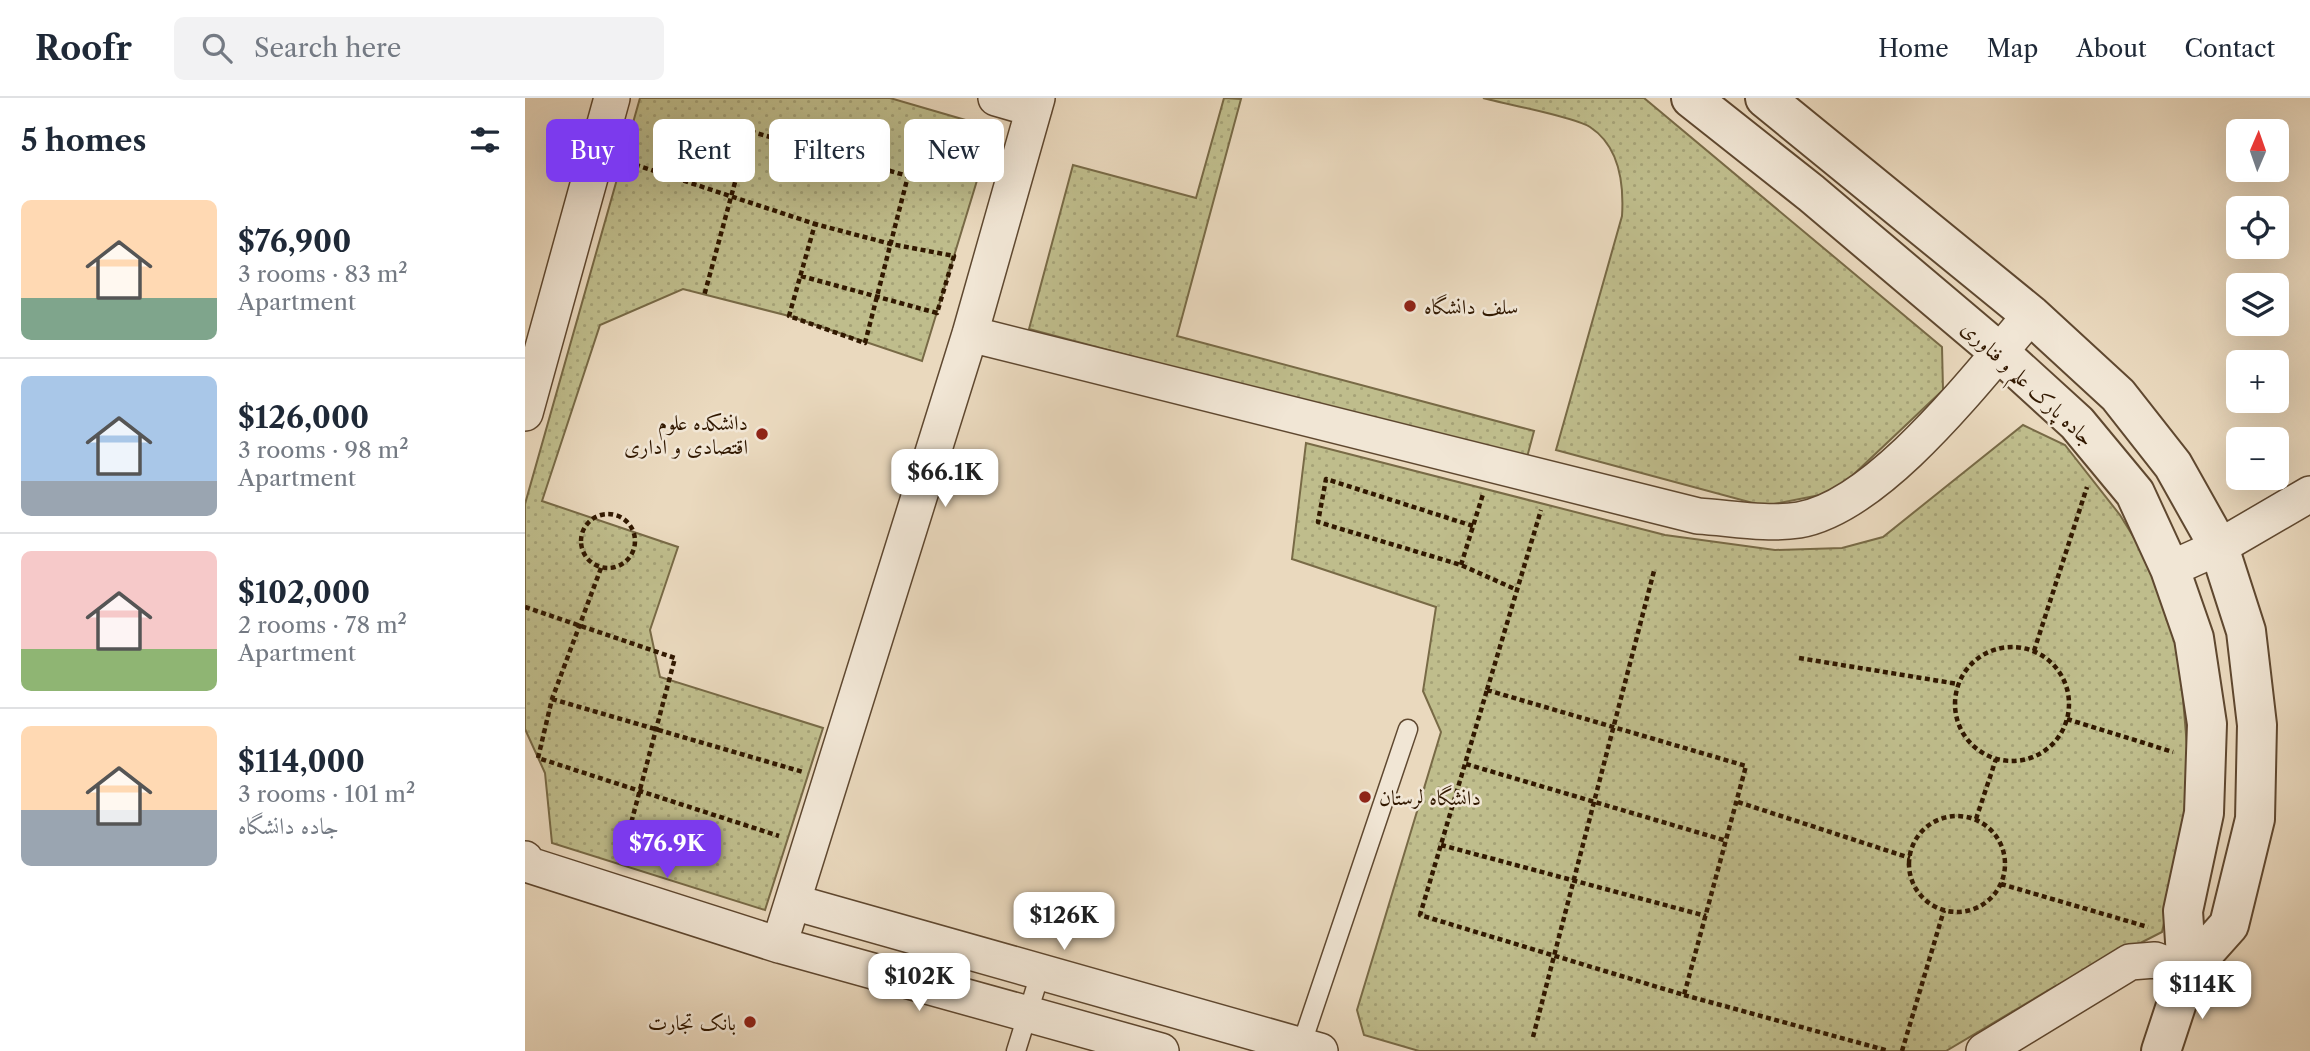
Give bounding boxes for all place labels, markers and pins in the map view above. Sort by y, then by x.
place label: سلف دانشگاه [1424,294,1519,319]
marker: سلف دانشگاه [1402,298,1418,314]
place label: دانشکده علوم اقتصادی و اداری [624,410,748,459]
marker: دانشکده علوم اقتصادی و اداری [754,426,770,442]
pin: $66.1K [888,450,1002,509]
place label: دانشگاه لرستان [1379,785,1481,810]
marker: دانشگاه لرستان [1357,789,1373,805]
pin: $76.9K [610,820,724,880]
pin: $126K [1015,892,1113,952]
pin: $102K [870,954,968,1013]
pin: $114K [2153,962,2251,1021]
place label: بانک تجارت [648,1010,736,1036]
marker: بانک تجارت [742,1014,758,1030]

